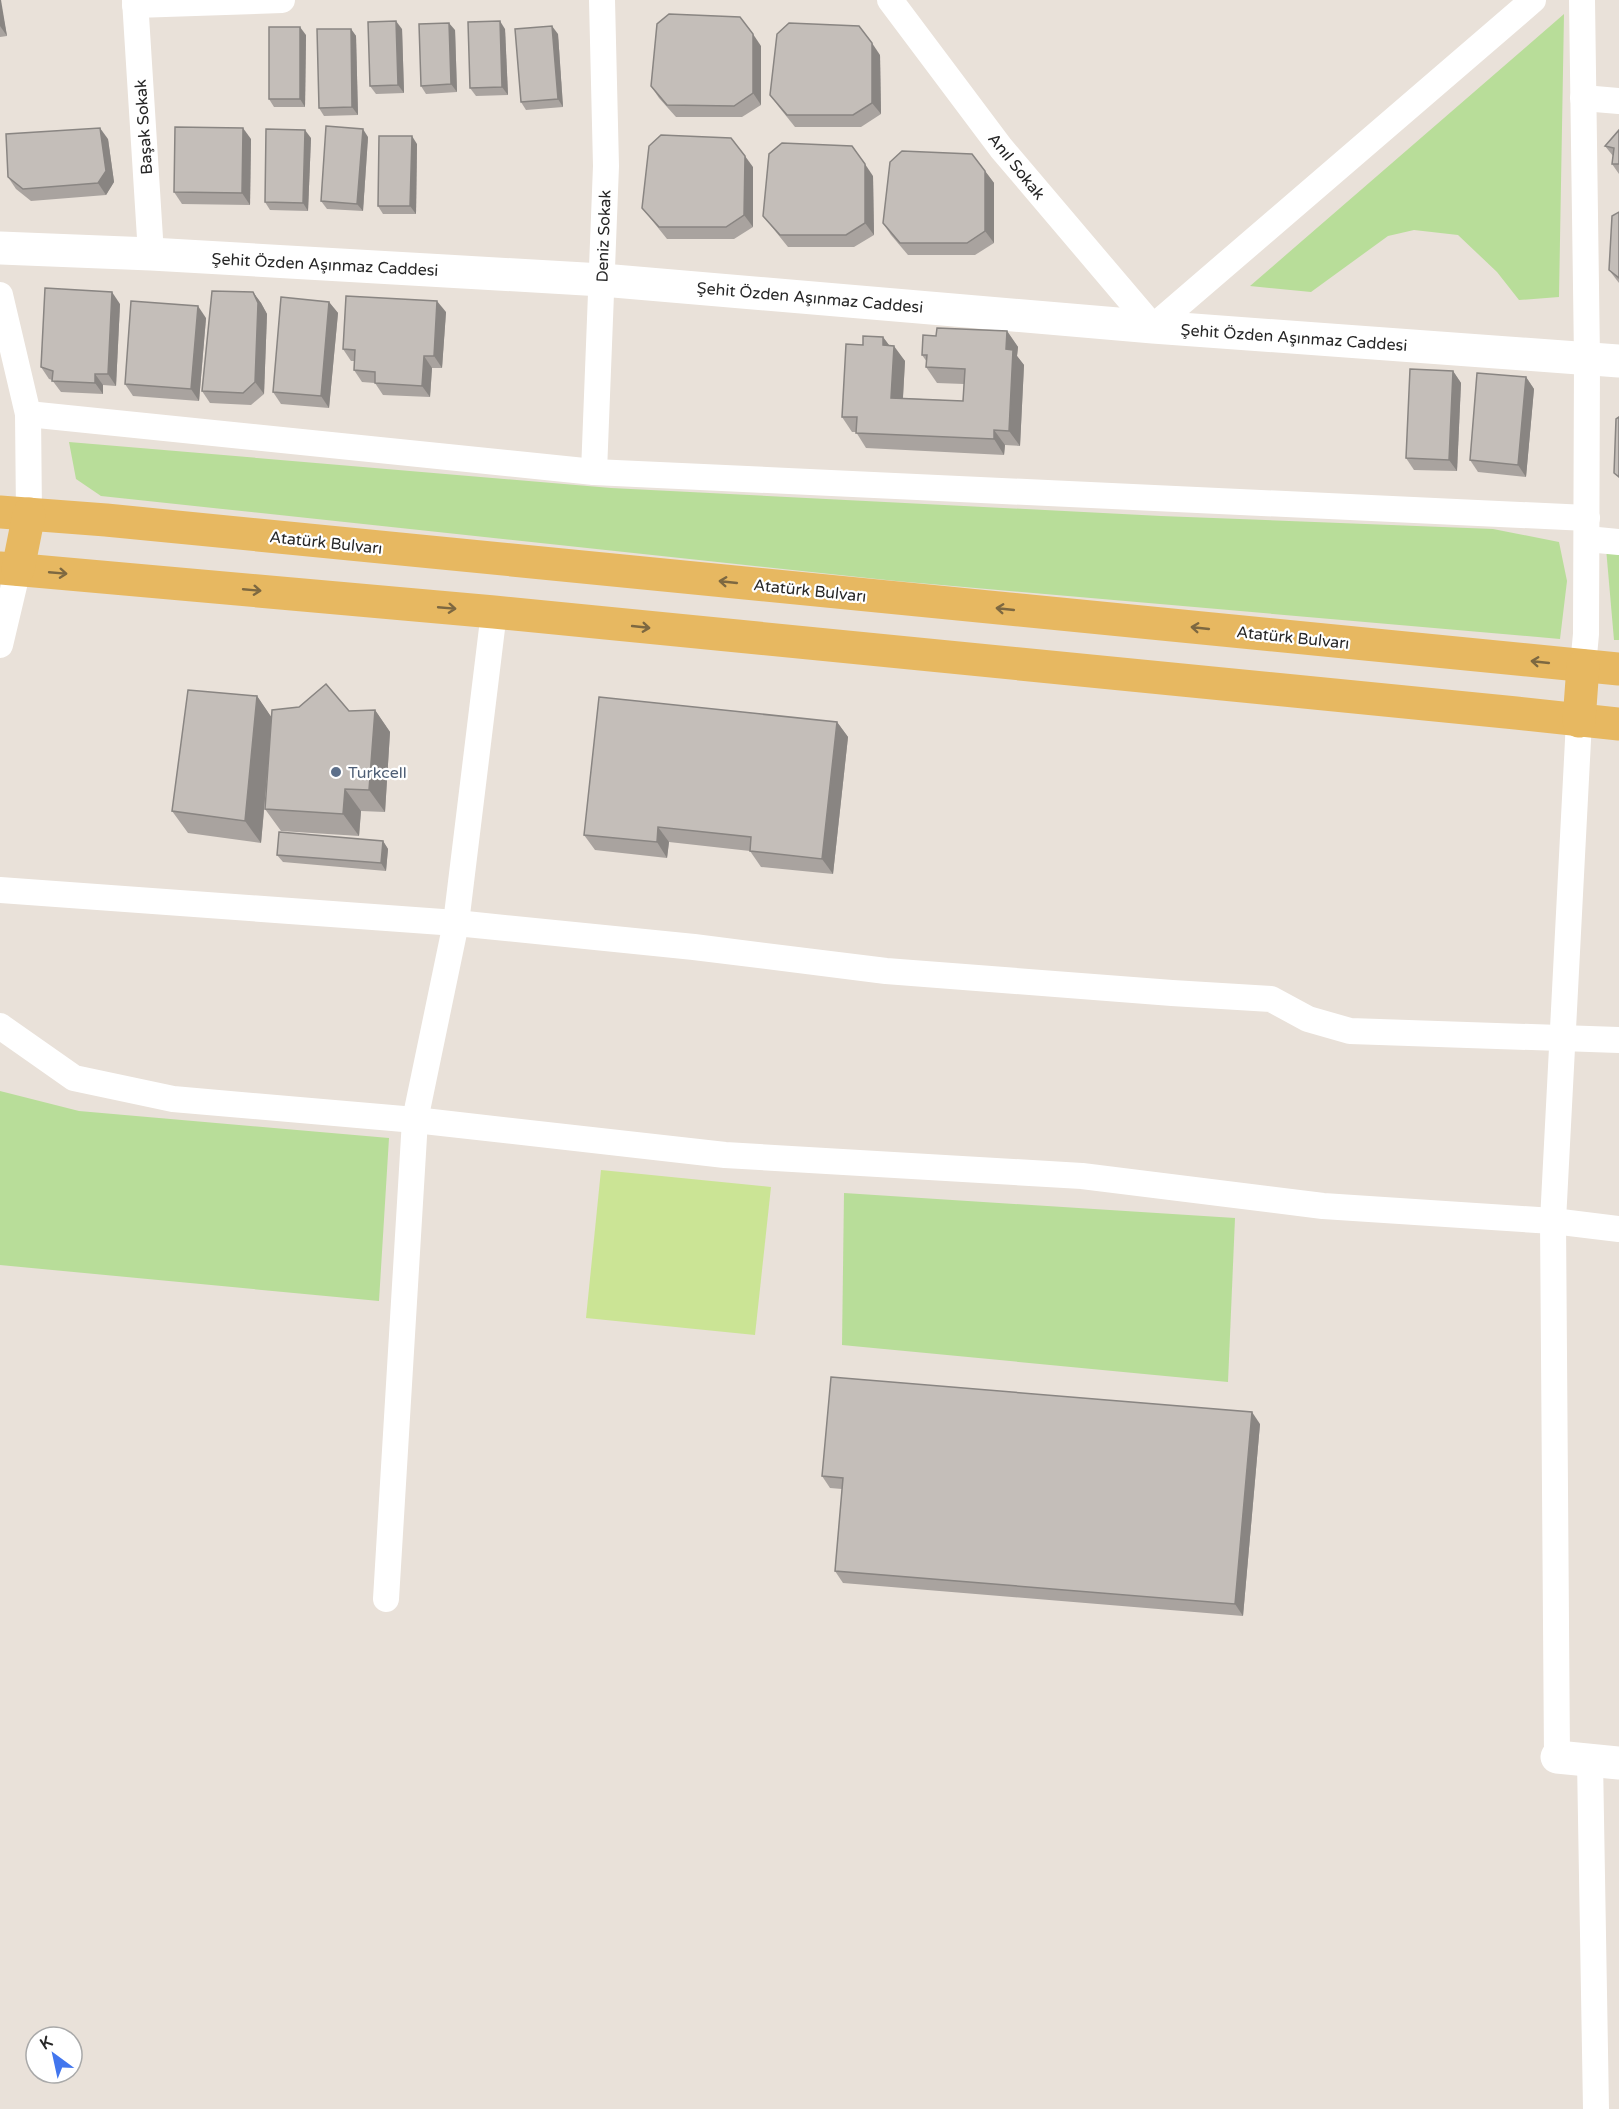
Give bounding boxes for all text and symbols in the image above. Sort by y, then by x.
street label: Başak Sokak [131,78,157,175]
street label: Anıl Sokak [983,129,1049,204]
street label: Deniz Sokak [592,189,616,283]
street label: Şehit Özden Aşınmaz Caddesi [211,249,439,281]
street label: Şehit Özden Aşınmaz Caddesi [696,278,924,318]
street label: Şehit Özden Aşınmaz Caddesi [1180,320,1408,356]
street label: Atatürk Bulvarı [268,527,383,559]
one-way arrow [48,568,68,579]
street label: Atatürk Bulvarı [752,575,867,607]
one-way arrow [718,576,738,587]
one-way arrow [242,585,262,596]
one-way arrow [436,603,456,614]
one-way arrow [996,603,1016,614]
one-way arrow [630,622,650,633]
one-way arrow [1190,622,1210,633]
street label: Atatürk Bulvarı [1235,622,1350,654]
one-way arrow [1530,656,1550,667]
place label: Turkcell [348,763,407,783]
marker: Turkcell [329,765,343,779]
north arrow [24,2025,84,2085]
text: K [36,2032,57,2055]

